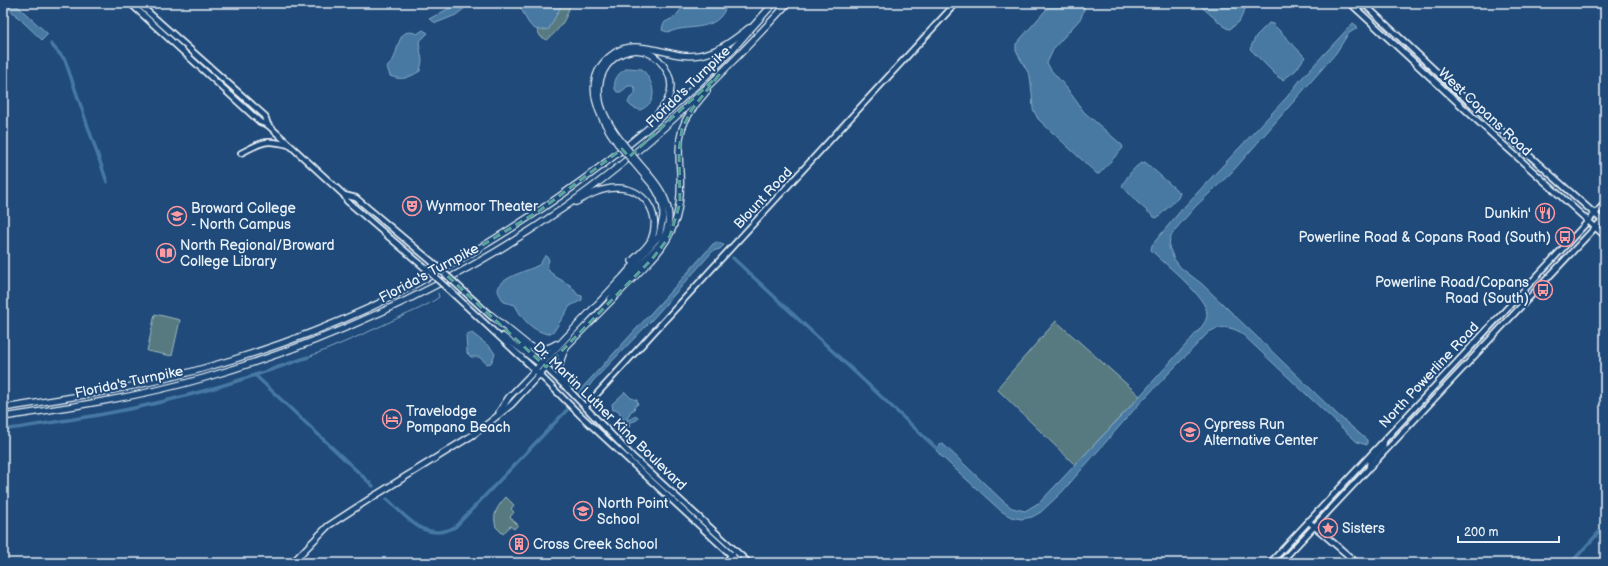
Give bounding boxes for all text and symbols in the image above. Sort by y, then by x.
street label: Florida's Turnpike [642,43,734,131]
street label: West Copans Road [1435,64,1535,160]
street label: Blount Road [730,164,796,232]
theatre icon: Wynmoor Theater [401,195,423,217]
place label: Wynmoor Theater [426,198,539,215]
place label: Broward College - North Campus [191,200,296,233]
restaurant icon: Dunkin' [1534,202,1556,224]
school or university icon: Broward College - North Campus [166,205,188,227]
place label: Dunkin' [1484,205,1531,222]
bus stop icon: Powerline Road & Copans Road (South) [1554,226,1576,248]
place label: Powerline Road & Copans Road (South) [1299,229,1551,246]
place label: North Regional/Broward College Library [180,237,335,270]
street label: Florida's Turnpike [376,240,482,306]
library icon: North Regional/Broward College Library [155,242,177,264]
place label: Powerline Road/Copans Road (South) [1375,274,1529,307]
bus stop icon: Powerline Road/Copans Road (South) [1532,279,1554,301]
street label: North Powerline Road [1376,319,1482,431]
street label: Dr. Martin Luther King Boulevard [530,338,690,494]
street label: Florida's Turnpike [73,362,185,402]
place label: Travelodge Pompano Beach [406,403,511,436]
hotel icon: Travelodge Pompano Beach [381,408,403,430]
place label: Cypress Run Alternative Center [1204,416,1319,449]
school or university icon: Cypress Run Alternative Center [1179,421,1201,443]
place label: North Point School [597,495,669,528]
school or university icon: North Point School [572,500,594,522]
place icon: Sisters [1317,517,1339,539]
scale bar [1458,518,1559,544]
place label: Sisters [1342,520,1385,537]
text: 200 m [1464,525,1498,540]
building icon: Cross Creek School [508,533,530,555]
place label: Cross Creek School [533,536,658,553]

